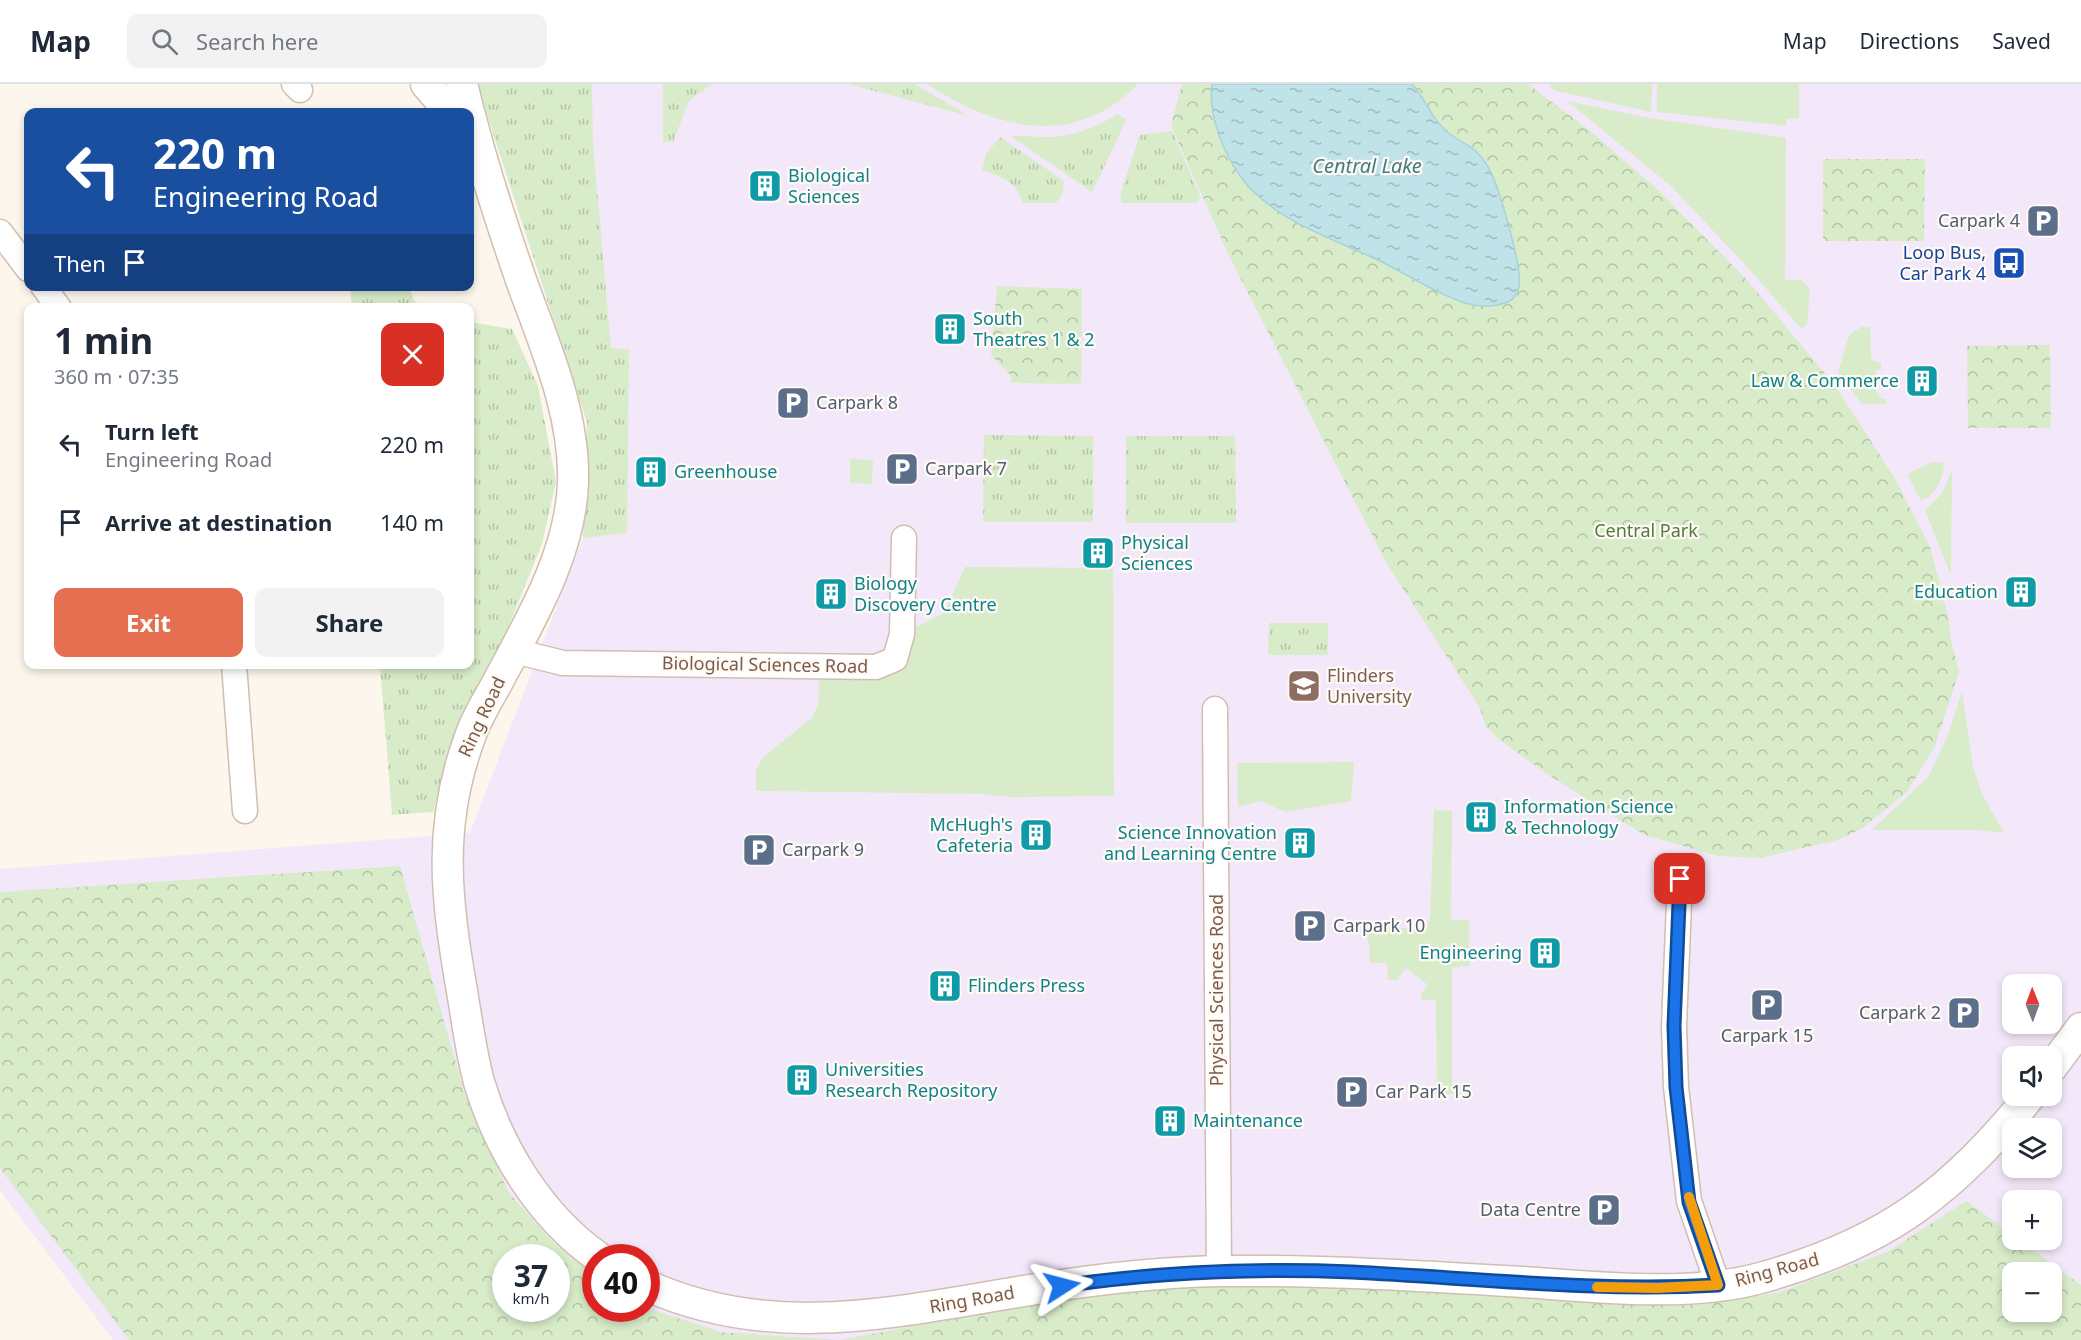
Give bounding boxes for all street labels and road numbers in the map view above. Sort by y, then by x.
street label: Biological Sciences Road [662,650,868,678]
street label: Ring Road [452,673,510,761]
street label: Physical Sciences Road [1204,894,1228,1086]
street label: Ring Road [1732,1246,1821,1292]
street label: Ring Road [927,1280,1016,1318]

